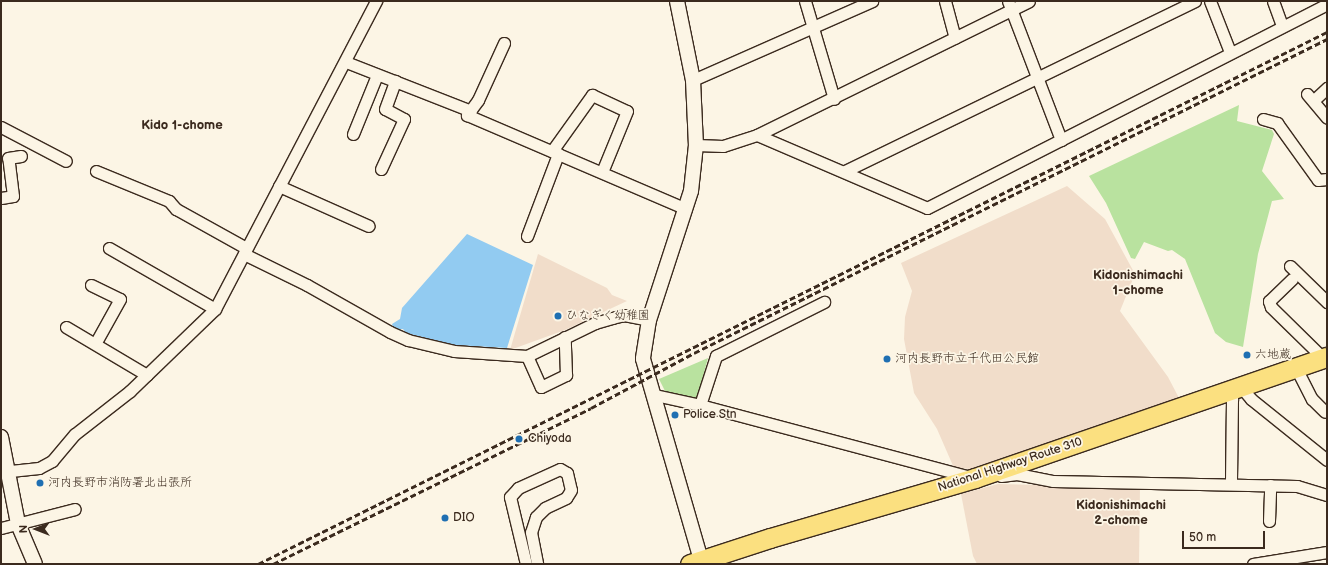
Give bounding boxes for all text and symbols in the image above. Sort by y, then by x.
district label: Kido 1-chome [141,117,223,133]
district label: Kidonishimachi 1-chome [1093,268,1183,299]
place label: ひなぎく幼稚園 [566,309,650,323]
marker: ひなぎく幼稚園 [553,311,563,321]
place label: 六地蔵 [1255,348,1291,362]
marker: 六地蔵 [1242,350,1252,360]
place label: 河内長野市立千代田公民館 [895,352,1039,366]
marker: 河内長野市立千代田公民館 [882,354,892,364]
place label: Police Stn [683,408,737,422]
marker: Police Stn [670,410,680,420]
place label: Chiyoda [528,432,572,446]
marker: Chiyoda [513,433,525,445]
street label: National Highway Route 310 [936,435,1084,495]
place label: 河内長野市消防署北出張所 [48,476,192,490]
marker: 河内長野市消防署北出張所 [35,478,45,488]
district label: Kidonishimachi 2-chome [1076,498,1166,529]
north arrow [16,509,56,549]
place label: DIO [453,511,475,525]
marker: DIO [440,513,450,523]
scale bar [1184,523,1267,549]
text: N [17,525,30,533]
text: 50 m [1189,530,1216,545]

